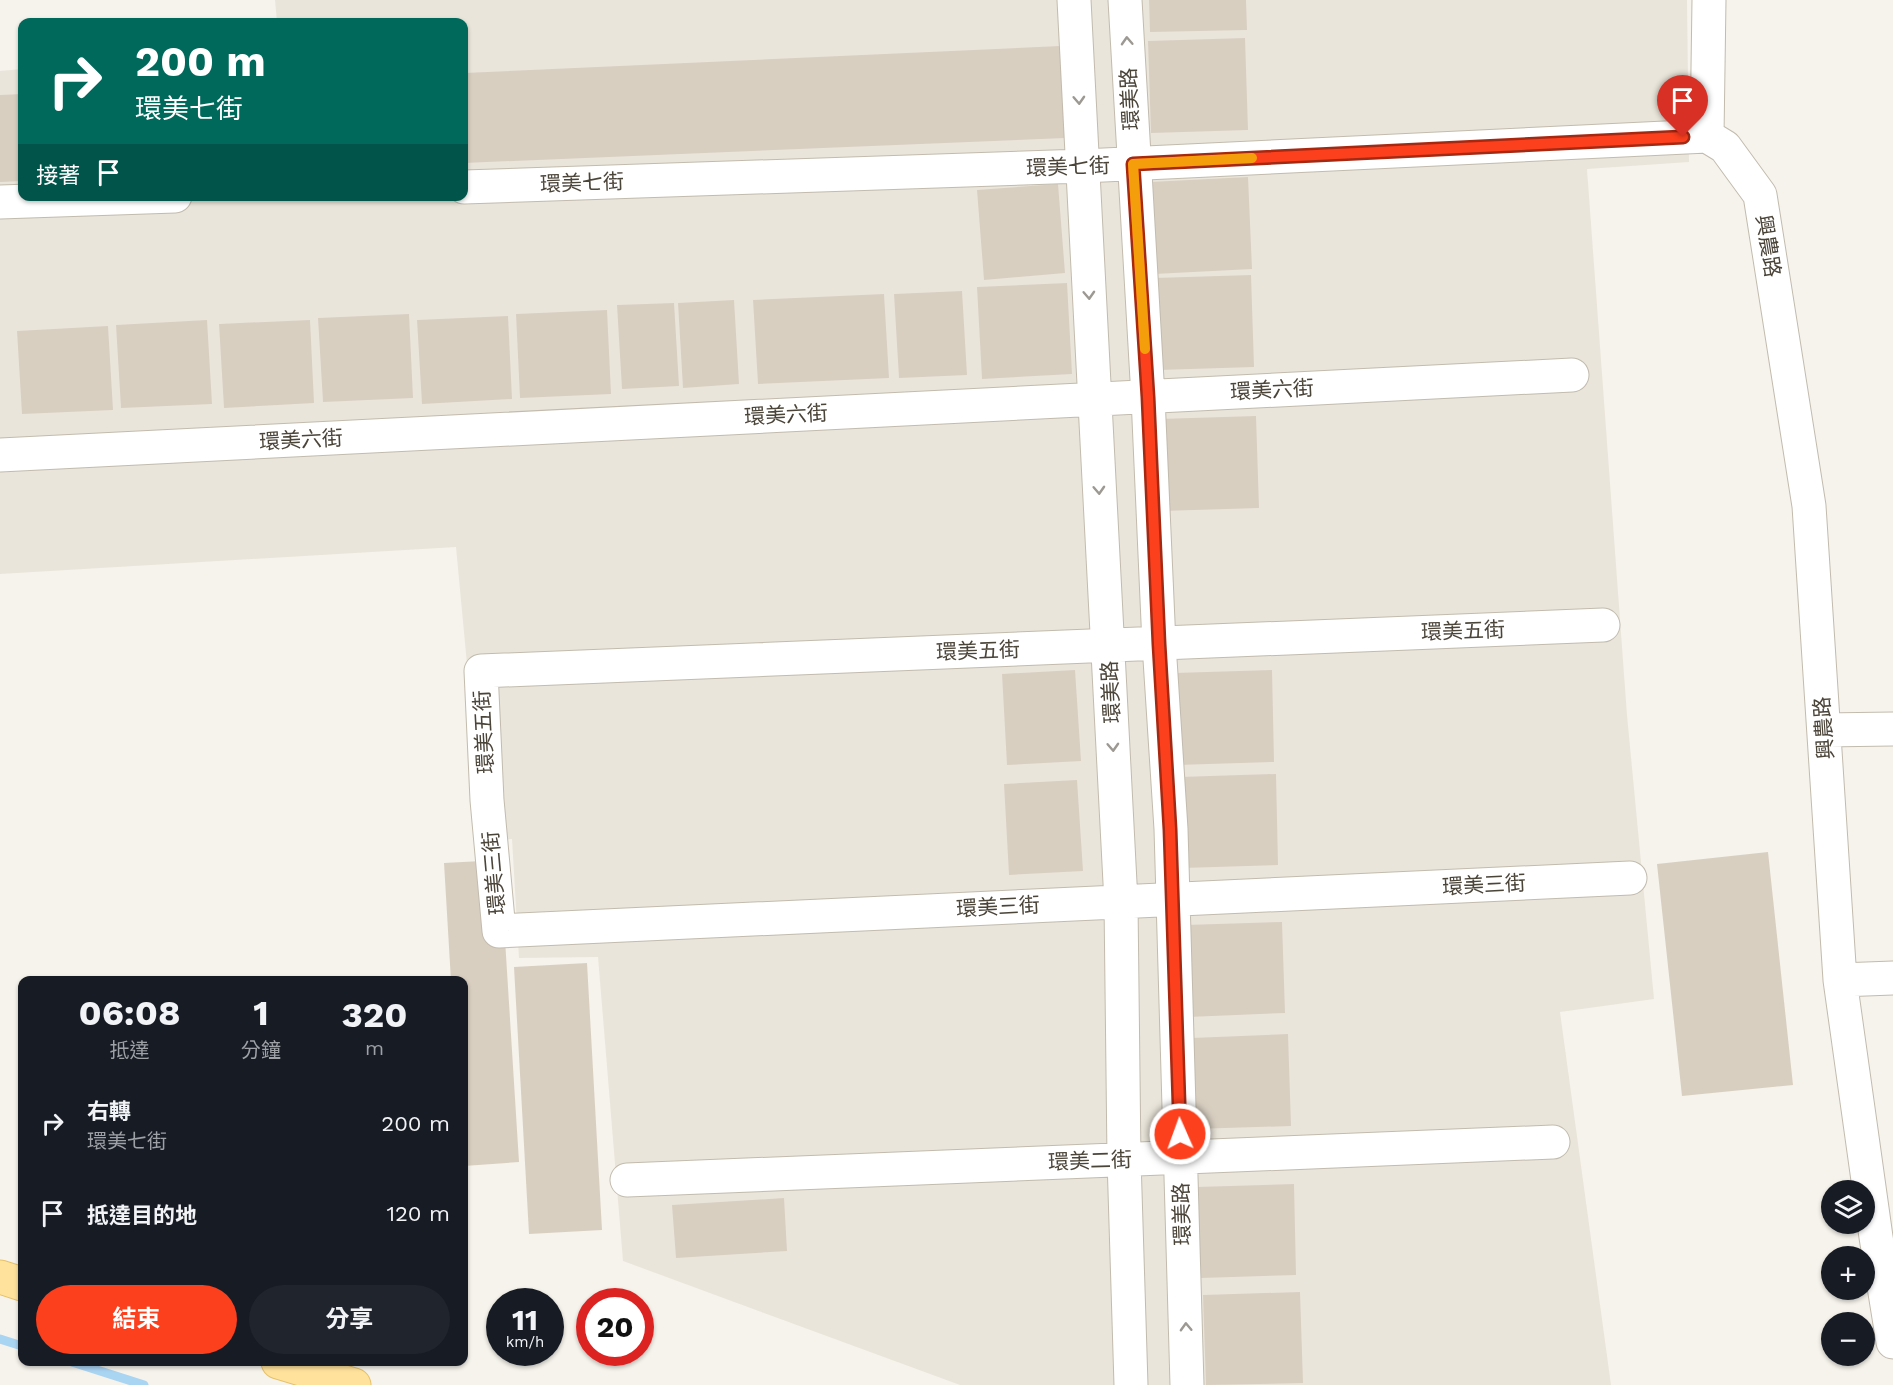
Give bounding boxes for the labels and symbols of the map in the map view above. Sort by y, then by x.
one-way arrow [1120,36,1133,45]
street label: 環美路 [1115,67,1144,131]
pin [1657,75,1708,137]
one-way arrow [1073,96,1086,105]
street label: 環美七街 [1026,153,1110,180]
street label: 環美七街 [540,169,624,196]
street label: 興農路 [1751,213,1786,279]
one-way arrow [1082,291,1095,300]
street label: 環美六街 [1229,375,1315,404]
street label: 環美六街 [743,400,829,429]
street label: 環美六街 [258,425,344,454]
one-way arrow [1092,485,1105,494]
street label: 環美五街 [1421,617,1505,644]
street label: 環美五街 [936,637,1020,664]
street label: 環美路 [1096,660,1125,724]
street label: 環美五街 [469,689,498,775]
street label: 興農路 [1809,696,1838,760]
one-way arrow [1107,743,1120,752]
street label: 環美三街 [477,830,510,916]
street label: 環美三街 [1441,870,1527,899]
street label: 環美三街 [955,892,1041,921]
position arrow [1148,1102,1212,1166]
street label: 環美二街 [1048,1147,1132,1174]
street label: 環美路 [1168,1182,1195,1246]
speed limit sign: 20 [576,1288,654,1366]
one-way arrow [1179,1322,1192,1331]

